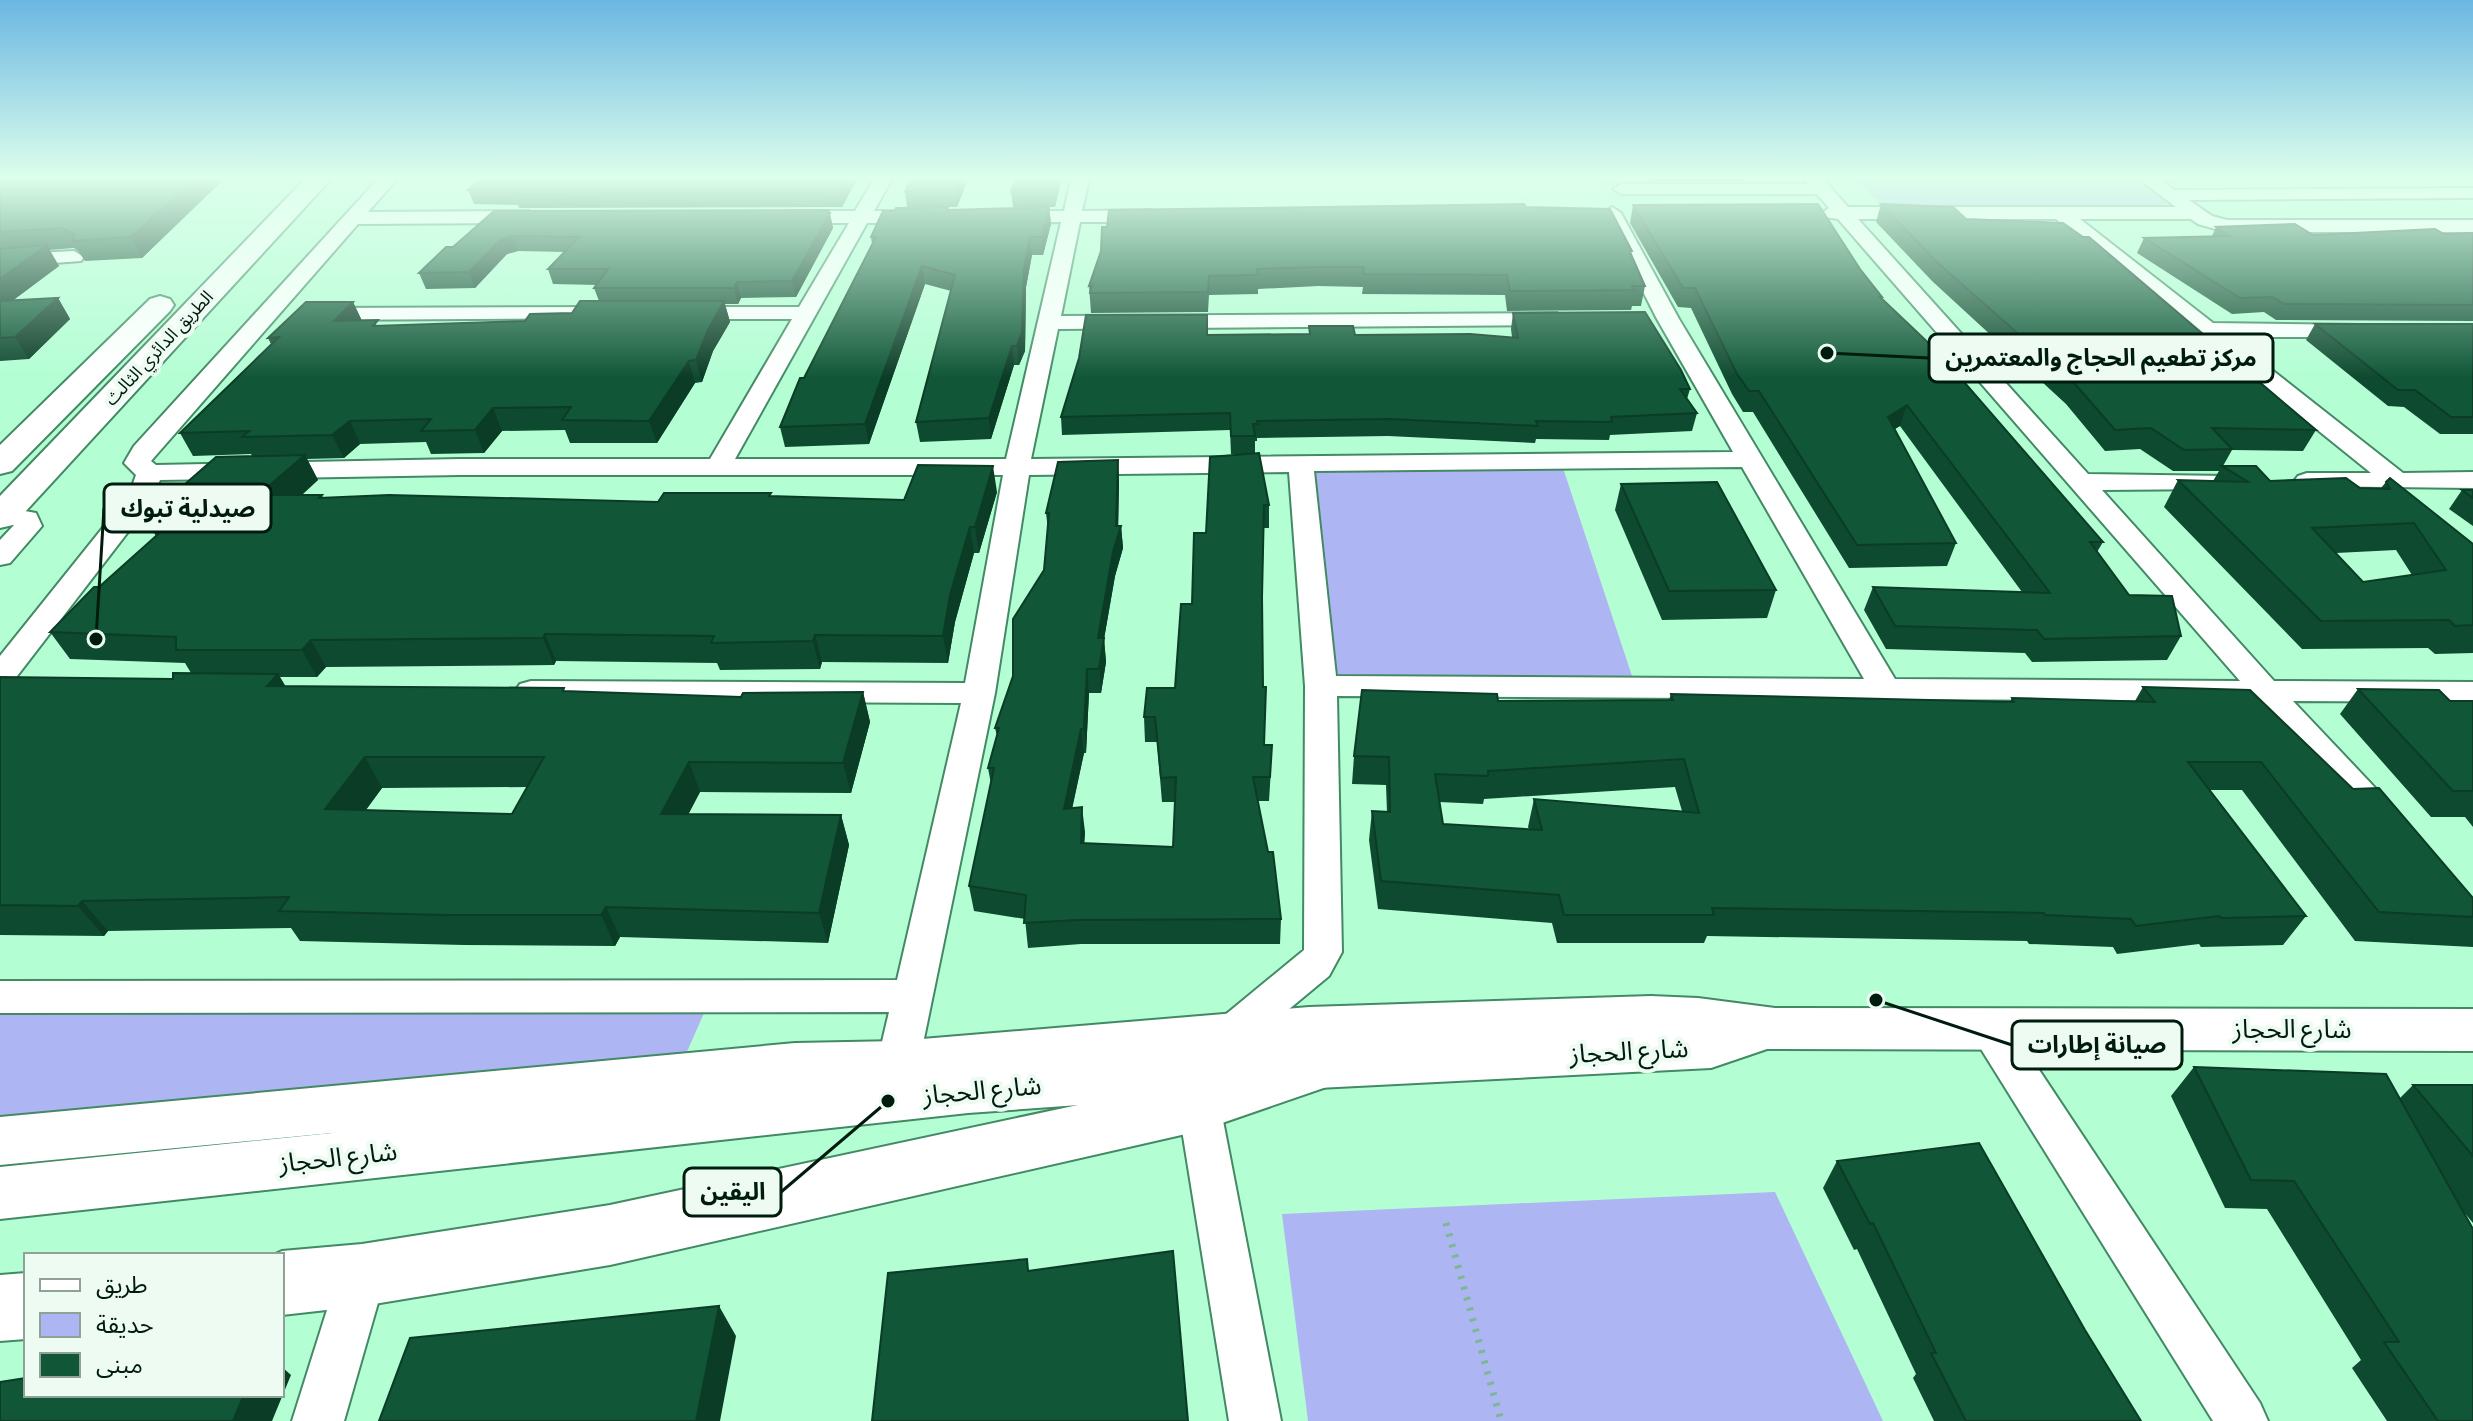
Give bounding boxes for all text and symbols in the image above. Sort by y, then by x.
street label: الطريق الدائري الثالث [99,285,220,412]
callout: مركز تطعيم الحجاج والمعتمرين [1929,334,2273,382]
text: مركز تطعيم الحجاج والمعتمرين [1945,341,2257,376]
callout: صيدلية تبوك [104,484,271,532]
text: صيدلية تبوك [121,492,255,527]
street label: شارع الحجاز [2231,1011,2352,1048]
callout: صيانة إطارات [2012,1021,2182,1069]
text: صيانة إطارات [2028,1028,2166,1063]
street label: شارع الحجاز [1568,1030,1689,1073]
street label: شارع الحجاز [920,1067,1043,1114]
street label: شارع الحجاز [276,1133,399,1182]
callout: اليقين [684,1168,781,1216]
text: اليقين [700,1175,766,1210]
legend [24,1253,284,1397]
text: طريق [96,1268,148,1303]
text: حديقة [96,1308,154,1343]
text: مبنى [96,1348,143,1383]

